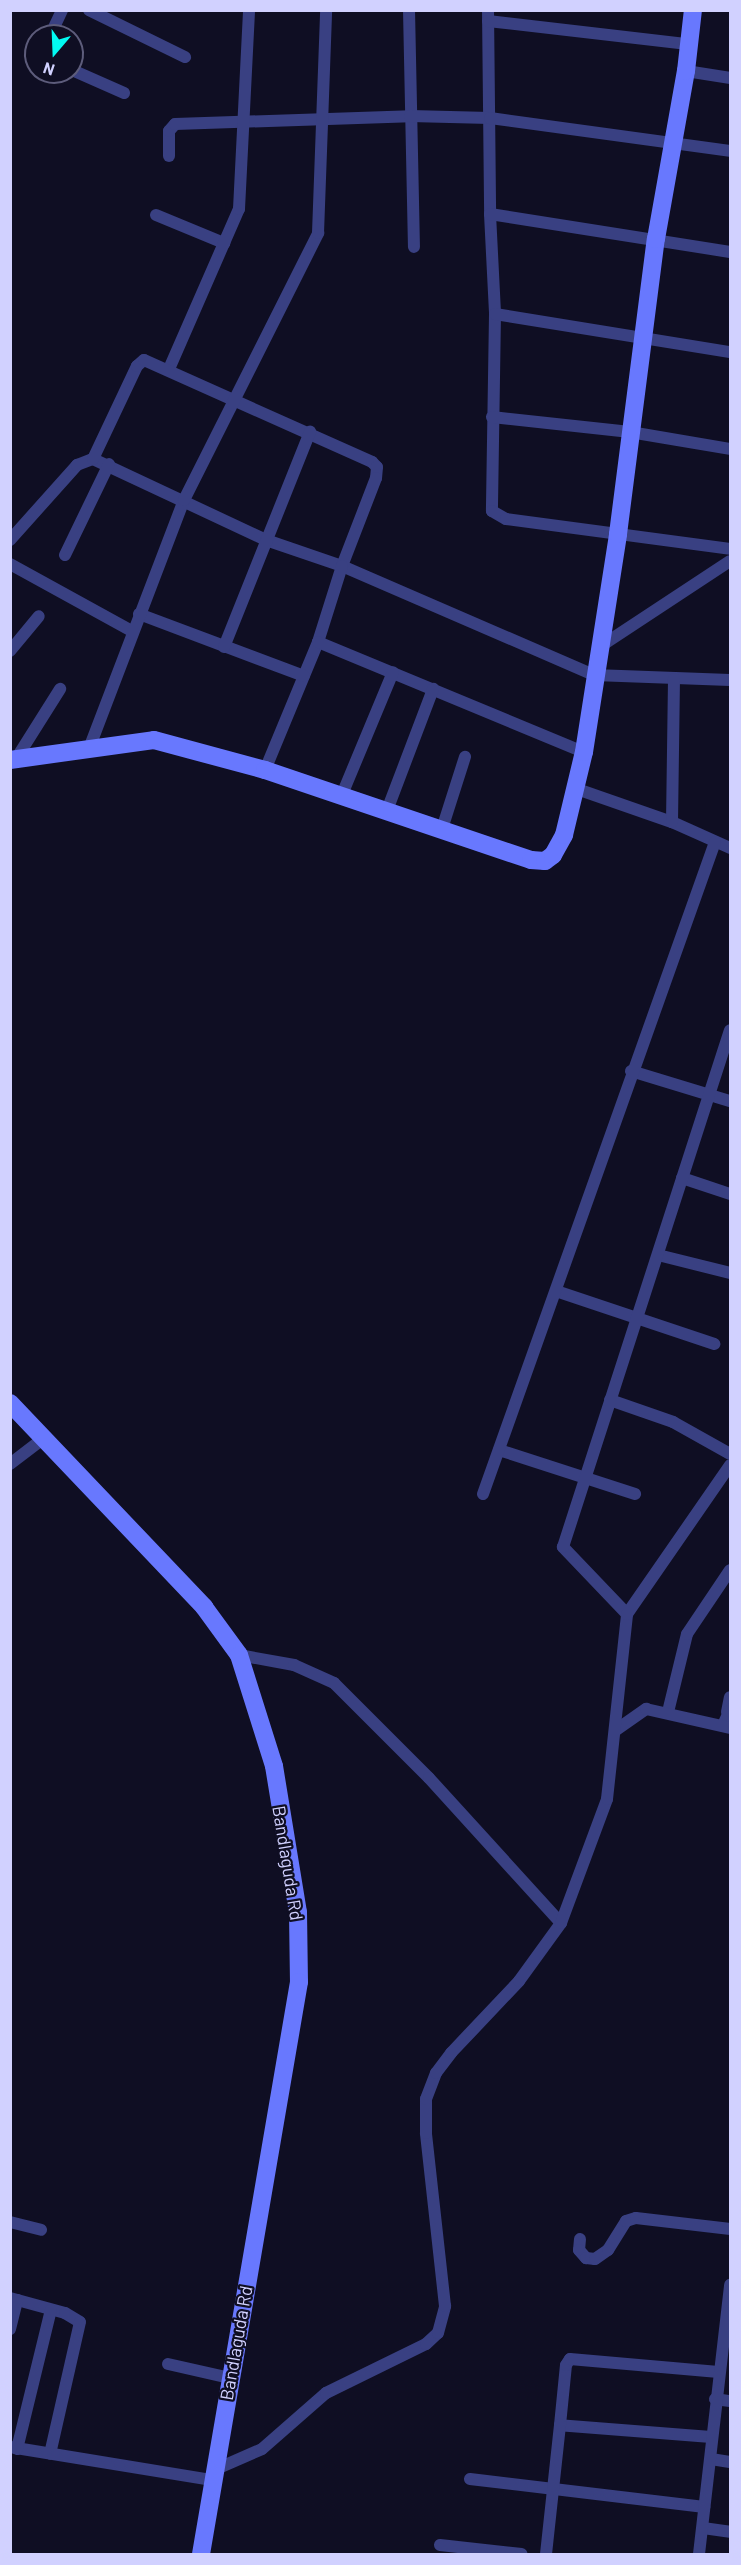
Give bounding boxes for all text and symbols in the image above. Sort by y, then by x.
north arrow [24,24,84,84]
text: N [41,59,57,80]
street label: Bandlaguda Rd [268,1804,308,1922]
street label: Bandlaguda Rd [215,2284,257,2402]

